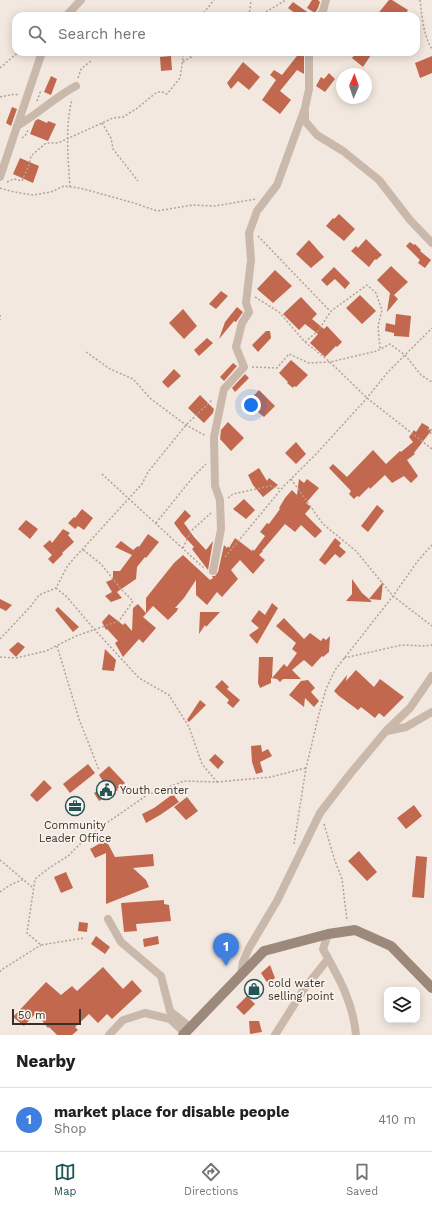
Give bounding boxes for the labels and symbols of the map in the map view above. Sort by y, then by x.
north arrow [336,68,372,104]
your location [241,395,261,415]
public building icon: Youth center [95,779,117,801]
place label: Youth center [120,784,189,797]
office icon: Community Leader Office [64,795,86,817]
place label: Community Leader Office [39,819,111,845]
pin: 1 [213,933,239,966]
place label: cold water selling point [268,977,334,1003]
shop icon: cold water selling point [243,978,265,1000]
scale bar [12,1007,81,1026]

